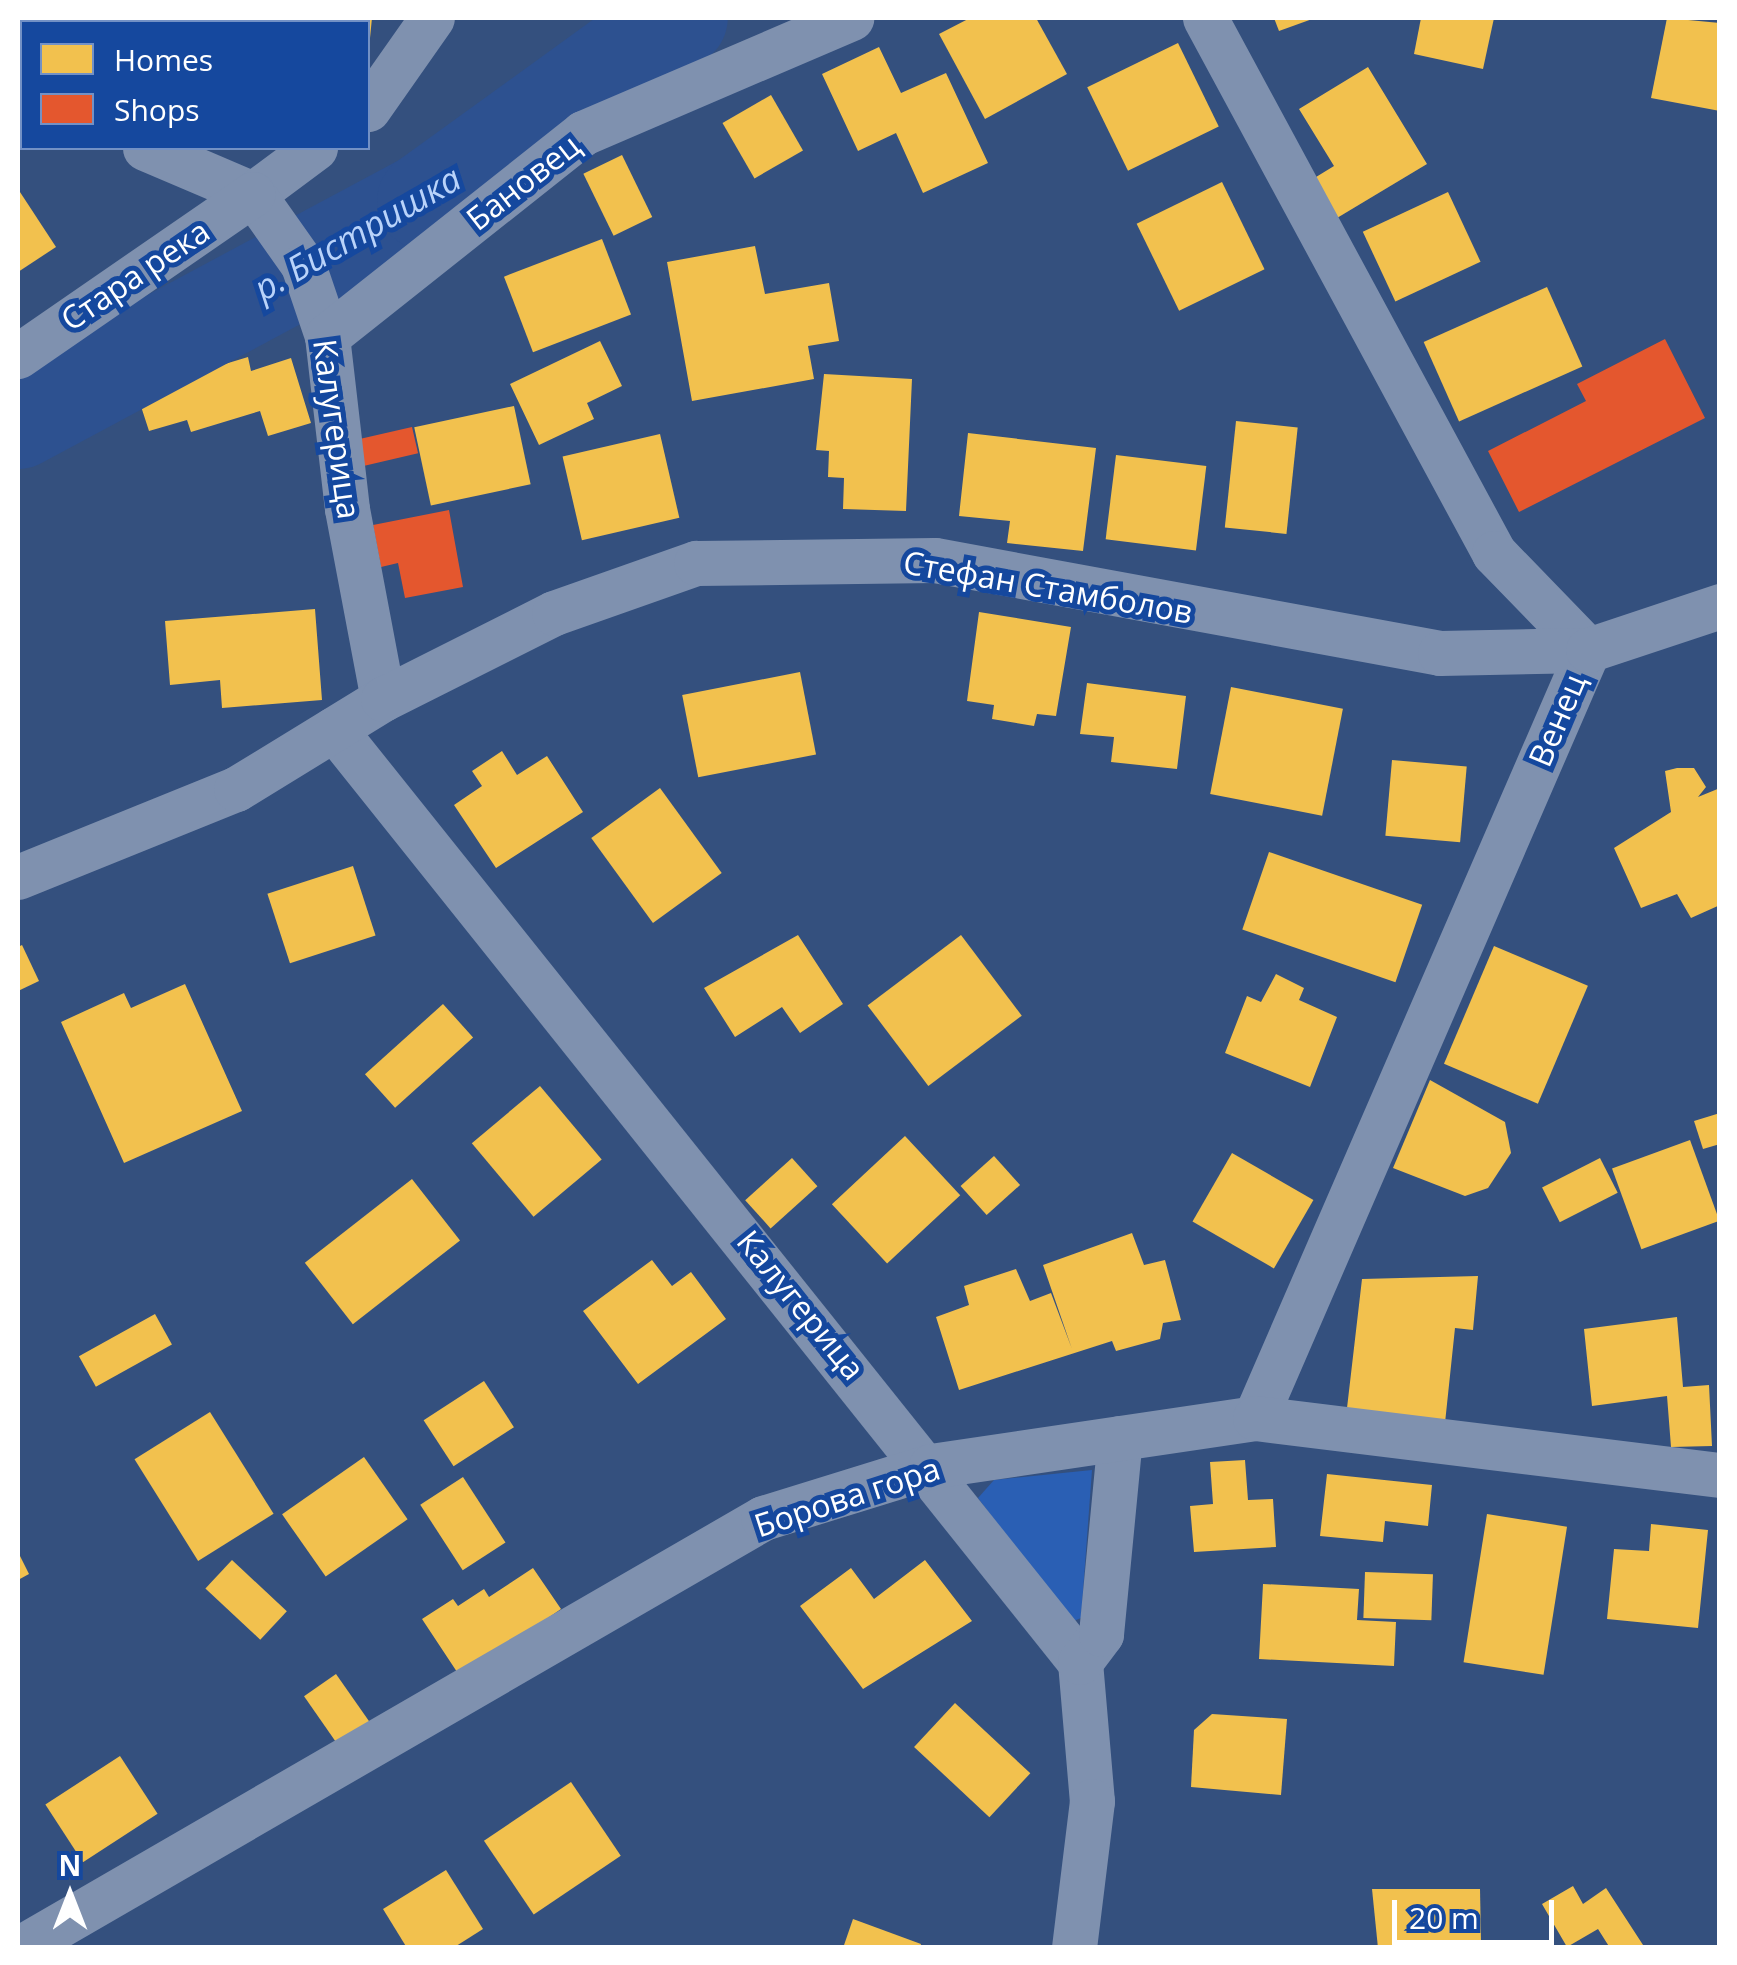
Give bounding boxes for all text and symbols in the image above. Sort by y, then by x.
legend [20,20,370,150]
text: Homes [114,39,213,80]
text: Shops [114,89,200,130]
street label: Бановец [459,126,587,238]
water label: р. Бистришка [246,157,468,309]
street label: Стара река [54,211,216,339]
street label: Калугерица [305,337,369,521]
street label: Стефан Стамболов [900,543,1196,631]
street label: Венец [1520,668,1594,772]
street label: Калугерица [729,1223,873,1387]
street label: Борова гора [750,1449,944,1545]
north arrow [20,1845,120,1945]
text: N [59,1846,81,1884]
scale bar [1397,1880,1560,1942]
text: 20 m [1409,1897,1479,1938]

